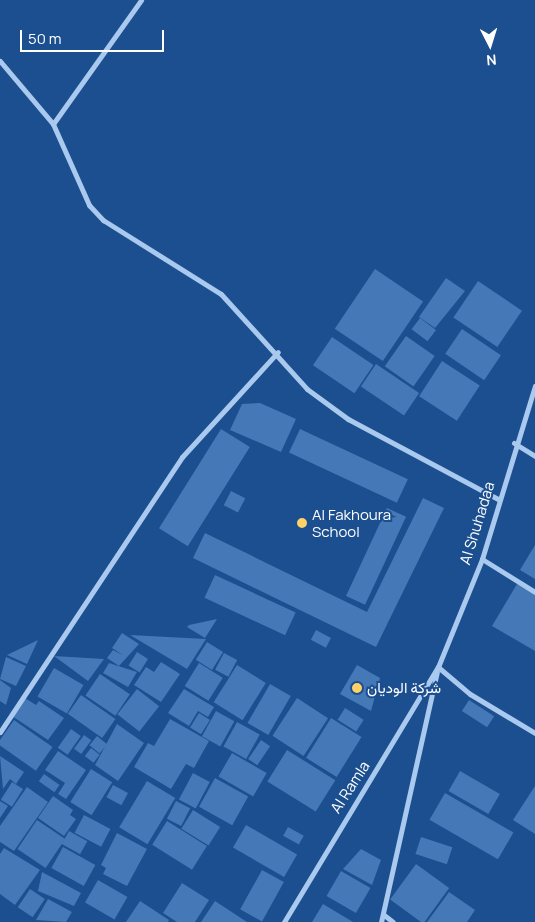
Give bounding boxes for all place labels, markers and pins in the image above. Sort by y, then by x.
place label: Al Fakhoura School [312,505,391,540]
marker: Al Fakhoura School [296,517,308,529]
place label: شركة الوديان [367,679,441,697]
marker: شركة الوديان [351,682,363,694]

